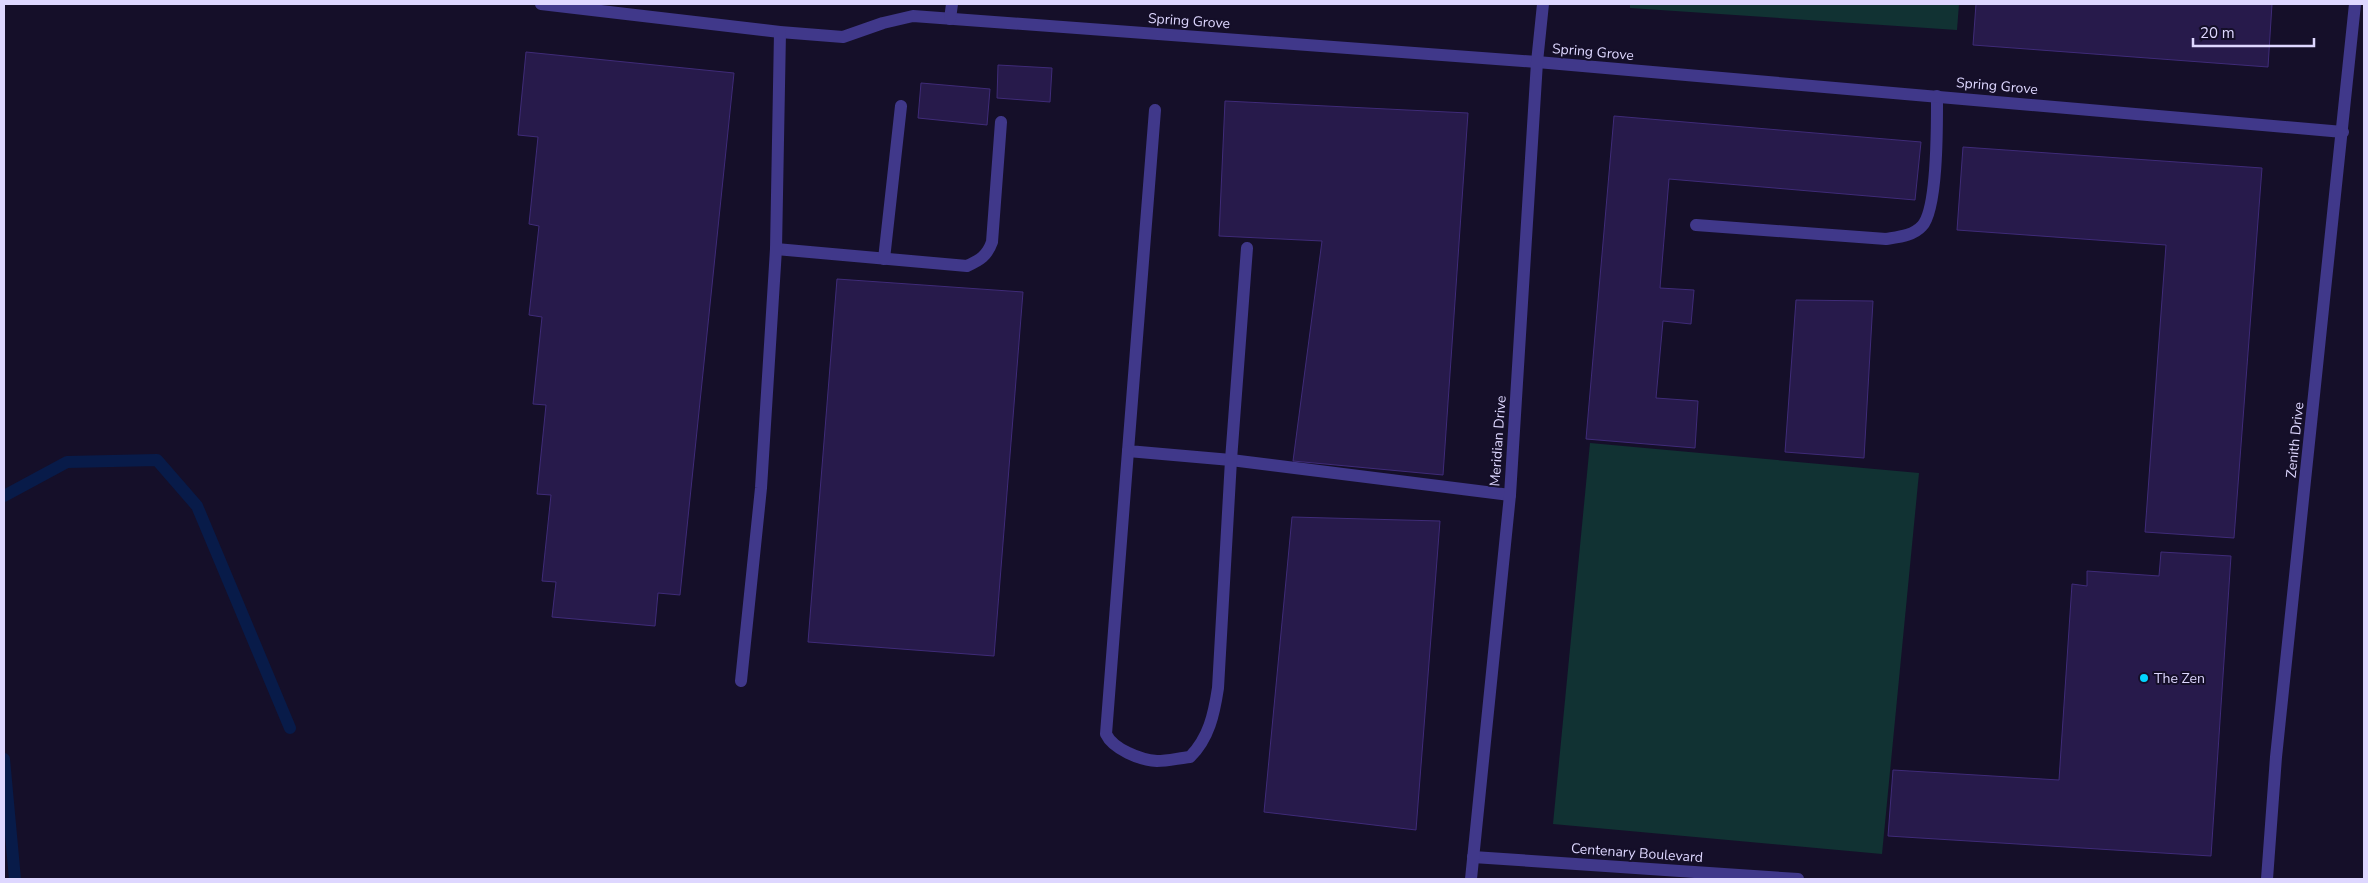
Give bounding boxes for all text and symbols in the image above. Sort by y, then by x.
street label: Spring Grove [1147,9,1231,33]
scale bar [2193,15,2314,47]
text: 20 m [2200,23,2235,43]
street label: Spring Grove [1551,39,1635,65]
street label: Spring Grove [1955,73,2039,99]
street label: Meridian Drive [1485,395,1511,487]
street label: Zenith Drive [2282,401,2308,479]
place label: The Zen [2154,669,2205,688]
marker: The Zen [2138,672,2150,684]
street label: Centenary Boulevard [1570,839,1704,867]

